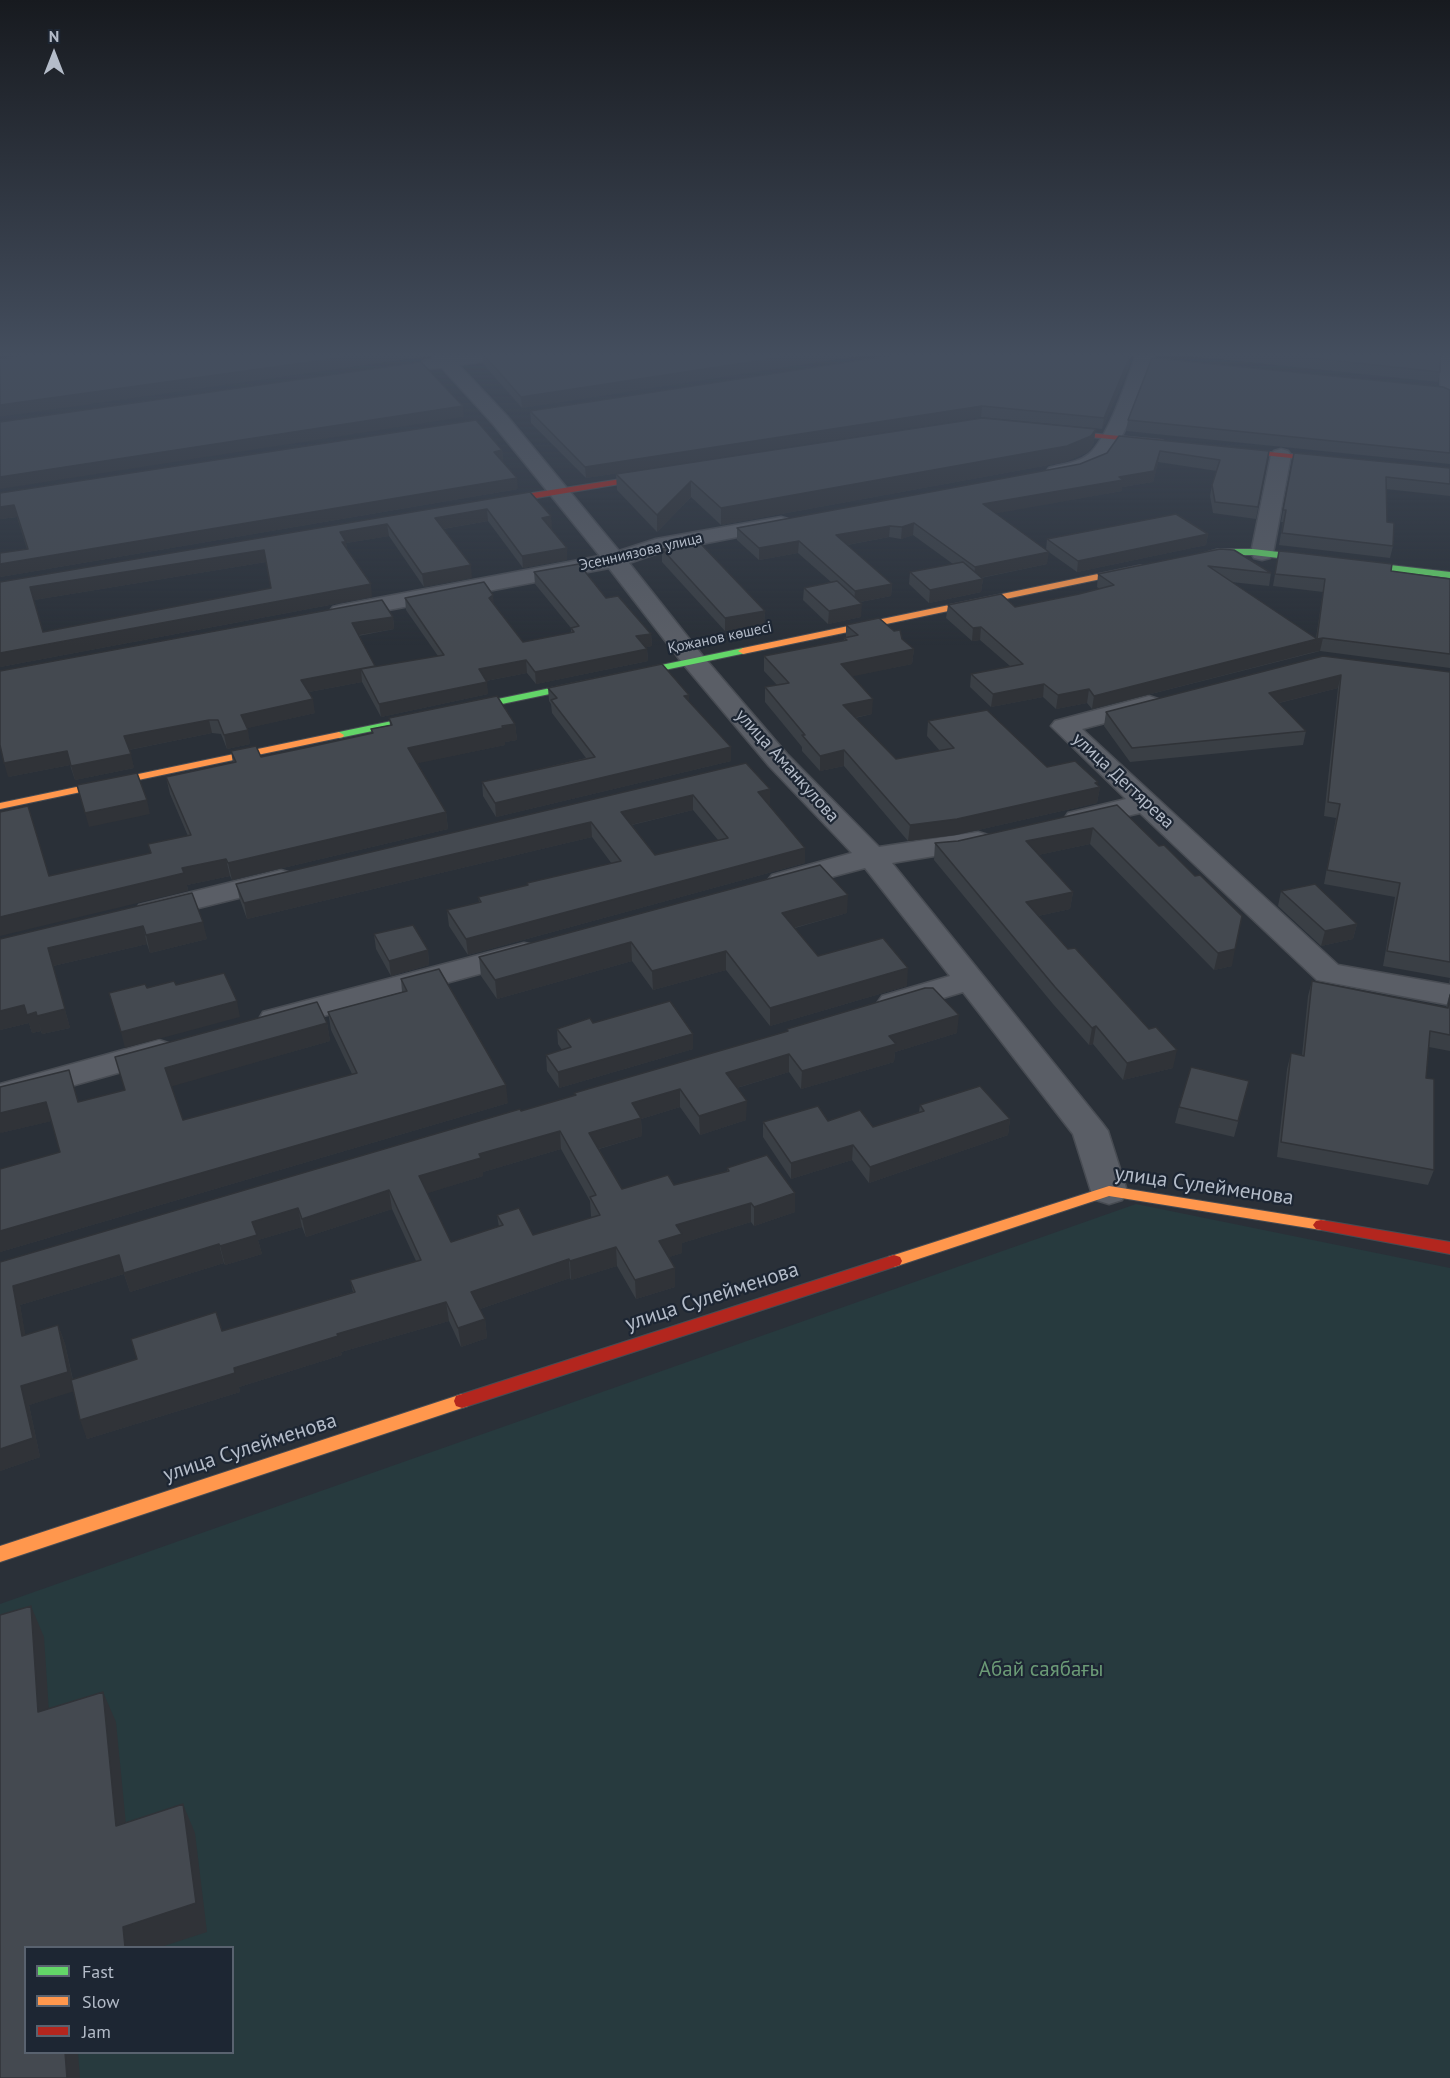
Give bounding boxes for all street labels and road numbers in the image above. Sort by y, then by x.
street label: Эсенниязова улица [578,529,704,575]
street label: Қожанов көшесі [666,618,774,658]
street label: улица Аманкулова [731,705,843,827]
street label: улица Дегтярева [1068,728,1178,834]
street label: улица Сулейменова [1113,1161,1295,1211]
street label: улица Сулейменова [622,1257,802,1337]
street label: улица Сулейменова [160,1408,340,1488]

